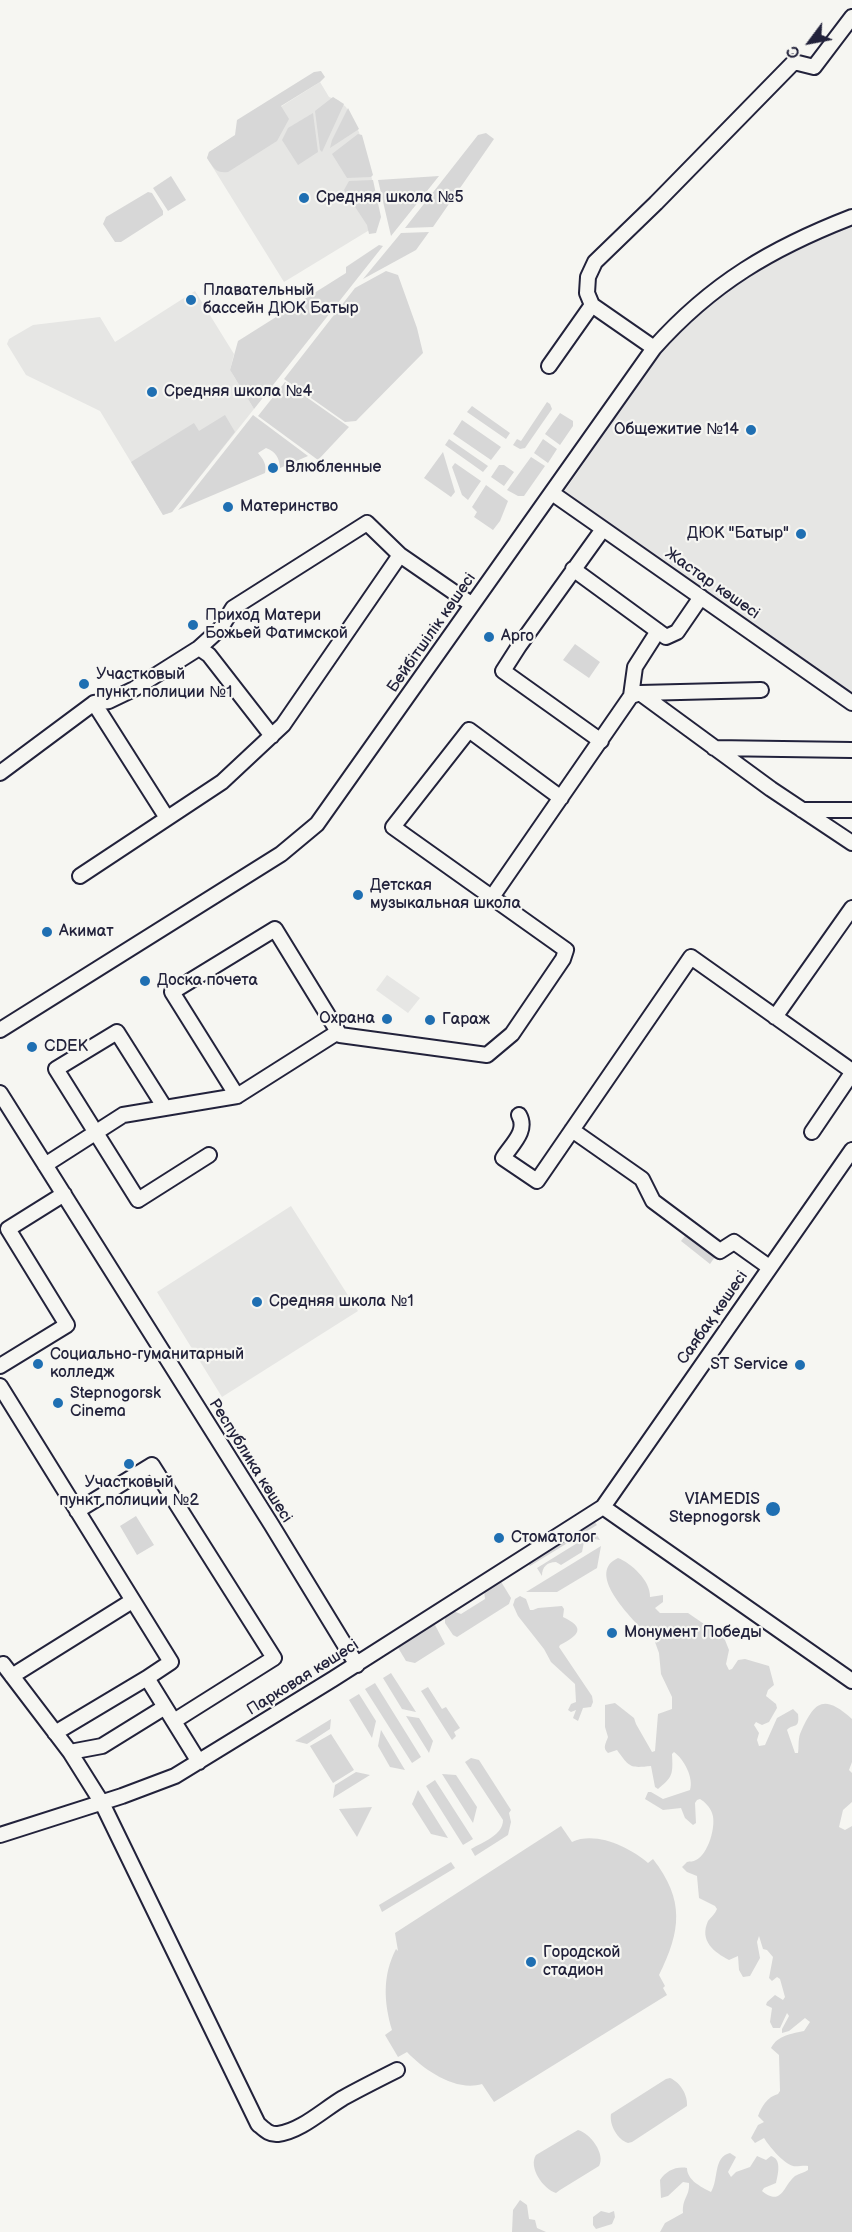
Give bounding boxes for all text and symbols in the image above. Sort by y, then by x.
north arrow [780,12,840,72]
text: С [783,42,805,62]
place label: Средняя школа №5 [316,188,464,208]
marker: Средняя школа №5 [297,191,311,205]
place label: Плавательный бассейн ДЮК Батыр [203,281,359,319]
marker: Плавательный бассейн ДЮК Батыр [184,293,198,307]
place label: Средняя школа №4 [164,382,312,402]
marker: Средняя школа №4 [145,385,159,399]
place label: Общежитие №14 [614,420,739,440]
marker: Общежитие №14 [744,423,758,437]
place label: Влюбленные [285,458,381,478]
marker: Влюбленные [266,461,280,475]
place label: Материнство [240,497,338,517]
marker: Материнство [221,500,235,514]
place label: ДЮК "Батыр" [687,524,789,544]
marker: ДЮК "Батыр" [794,527,808,541]
street label: Жастар көшесі [661,544,763,624]
street label: Бейбітшілік көшесі [384,570,480,696]
place label: Приход Матери Божьей Фатимской [205,606,348,644]
marker: Приход Матери Божьей Фатимской [186,618,200,632]
place label: Арго [501,627,534,647]
marker: Арго [482,630,496,644]
place label: Участковый пункт полиции №1 [96,665,232,703]
marker: Участковый пункт полиции №1 [77,677,91,691]
place label: Детская музыкальная школа [370,876,521,914]
marker: Детская музыкальная школа [351,888,365,902]
place label: Акимат [59,922,114,942]
marker: Акимат [40,925,54,939]
place label: Доска почета [157,971,258,991]
marker: Доска почета [138,974,152,988]
place label: Охрана [319,1009,375,1029]
place label: Гараж [442,1010,490,1030]
marker: Охрана [380,1012,394,1026]
marker: Гараж [423,1013,437,1027]
place label: CDEK [44,1037,88,1057]
marker: CDEK [25,1040,39,1054]
street label: Саябақ көшесі [674,1267,752,1369]
place label: Средняя школа №1 [269,1292,414,1312]
marker: Средняя школа №1 [250,1295,264,1309]
place label: Социально-гуманитарный колледж [50,1345,244,1383]
place label: ST Service [710,1355,788,1375]
marker: Социально-гуманитарный колледж [31,1357,45,1371]
marker: ST Service [793,1358,807,1372]
place label: Stepnogorsk Cinema [70,1384,161,1422]
street label: Республика көшесі [204,1395,296,1527]
marker: Stepnogorsk Cinema [51,1396,65,1410]
marker: Участковый пункт полиции №2 [122,1457,136,1471]
place label: Участковый пункт полиции №2 [59,1473,199,1511]
place label: VIAMEDIS Stepnogorsk [669,1490,760,1528]
marker: VIAMEDIS Stepnogorsk [764,1500,782,1518]
place label: Стоматолог [511,1528,596,1548]
marker: Стоматолог [492,1531,506,1545]
place label: Монумент Победы [624,1623,762,1643]
marker: Монумент Победы [605,1626,619,1640]
street label: Парковая көшесі [244,1636,362,1720]
place label: Городской стадион [543,1943,620,1981]
marker: Городской стадион [524,1955,538,1969]

